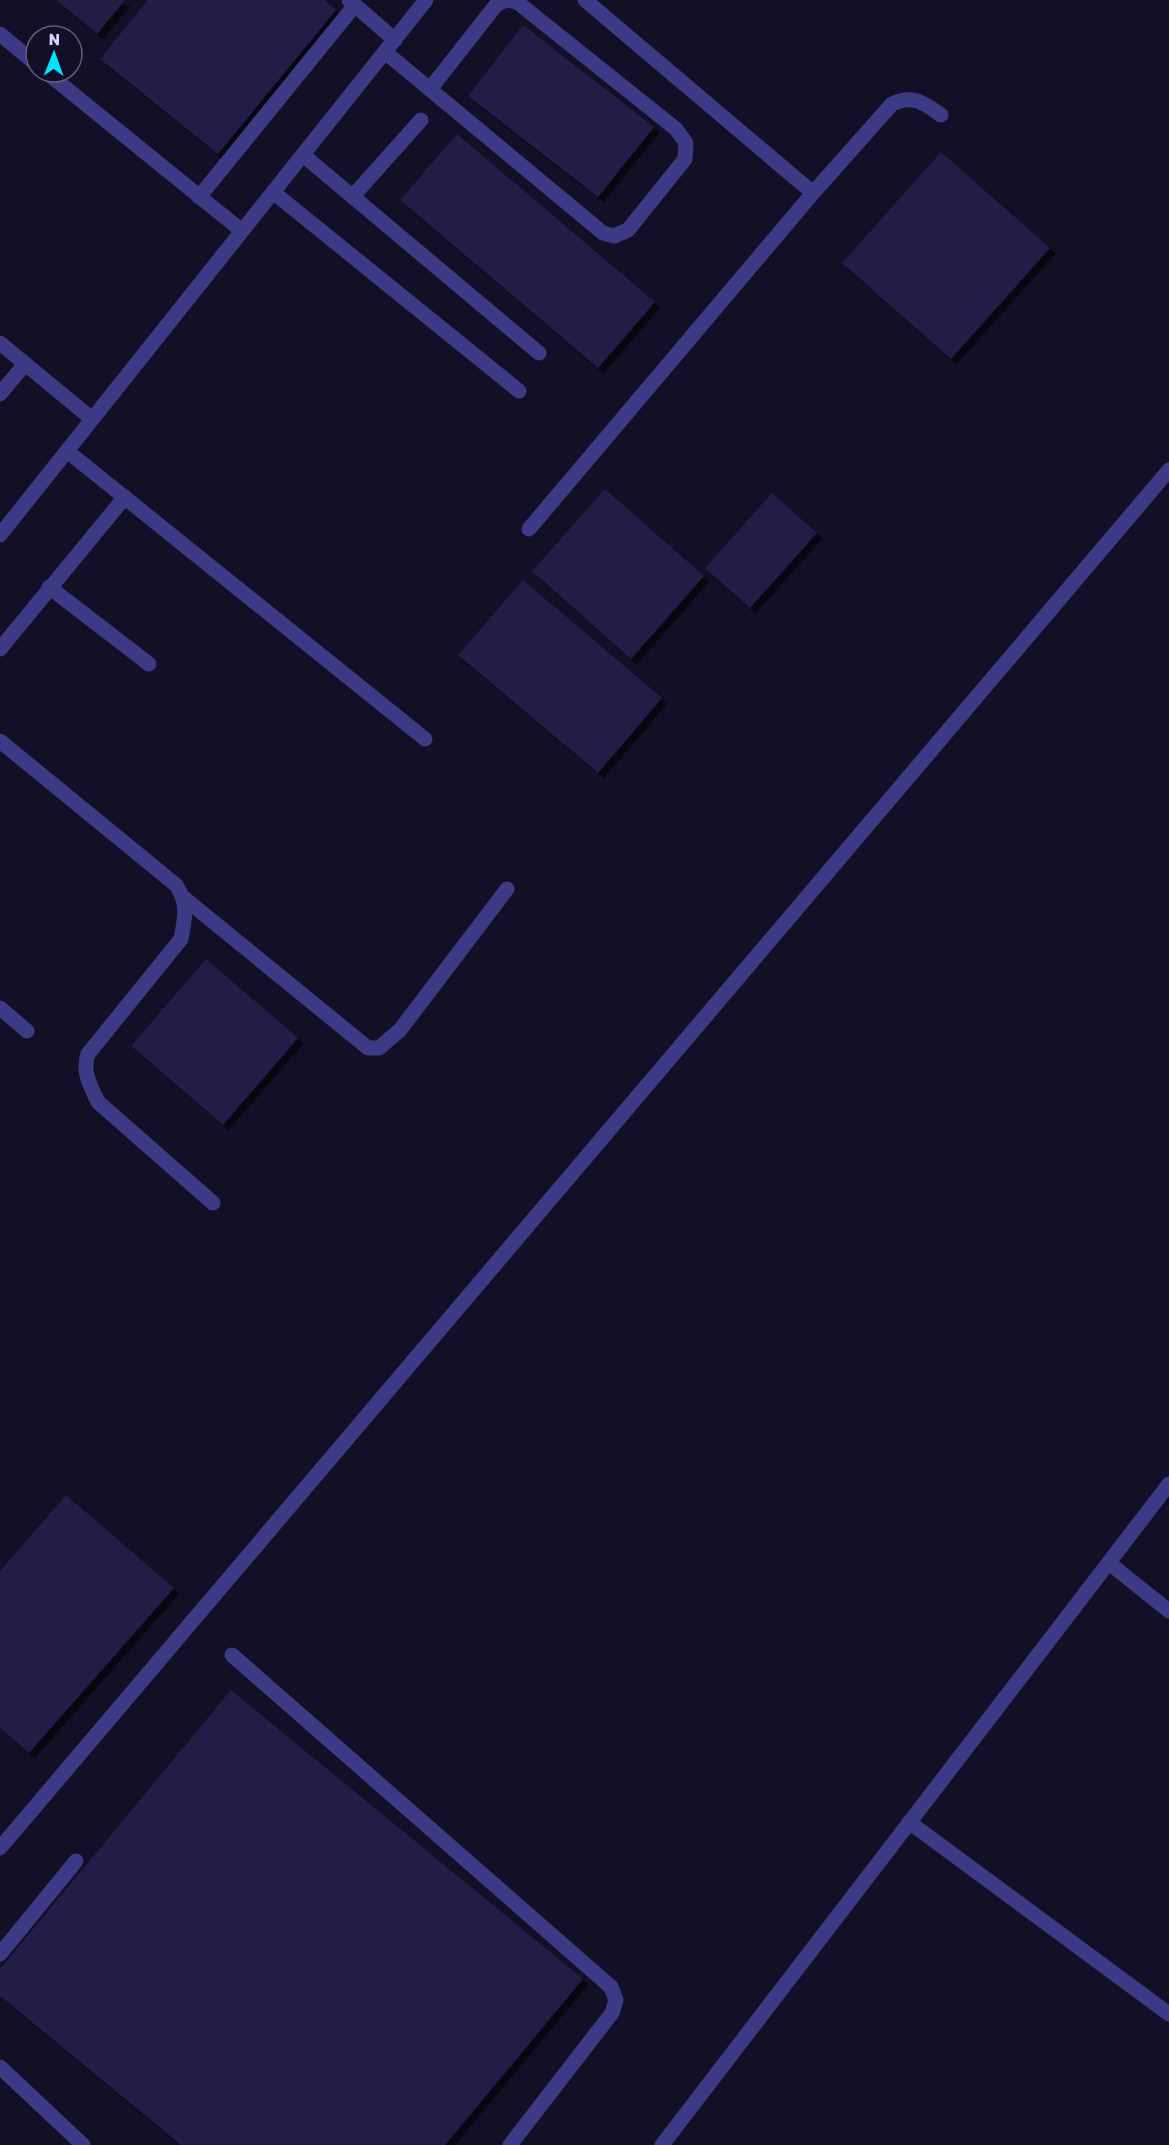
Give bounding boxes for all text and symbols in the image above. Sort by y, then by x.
north arrow [24,24,84,84]
text: N [48,30,60,49]

